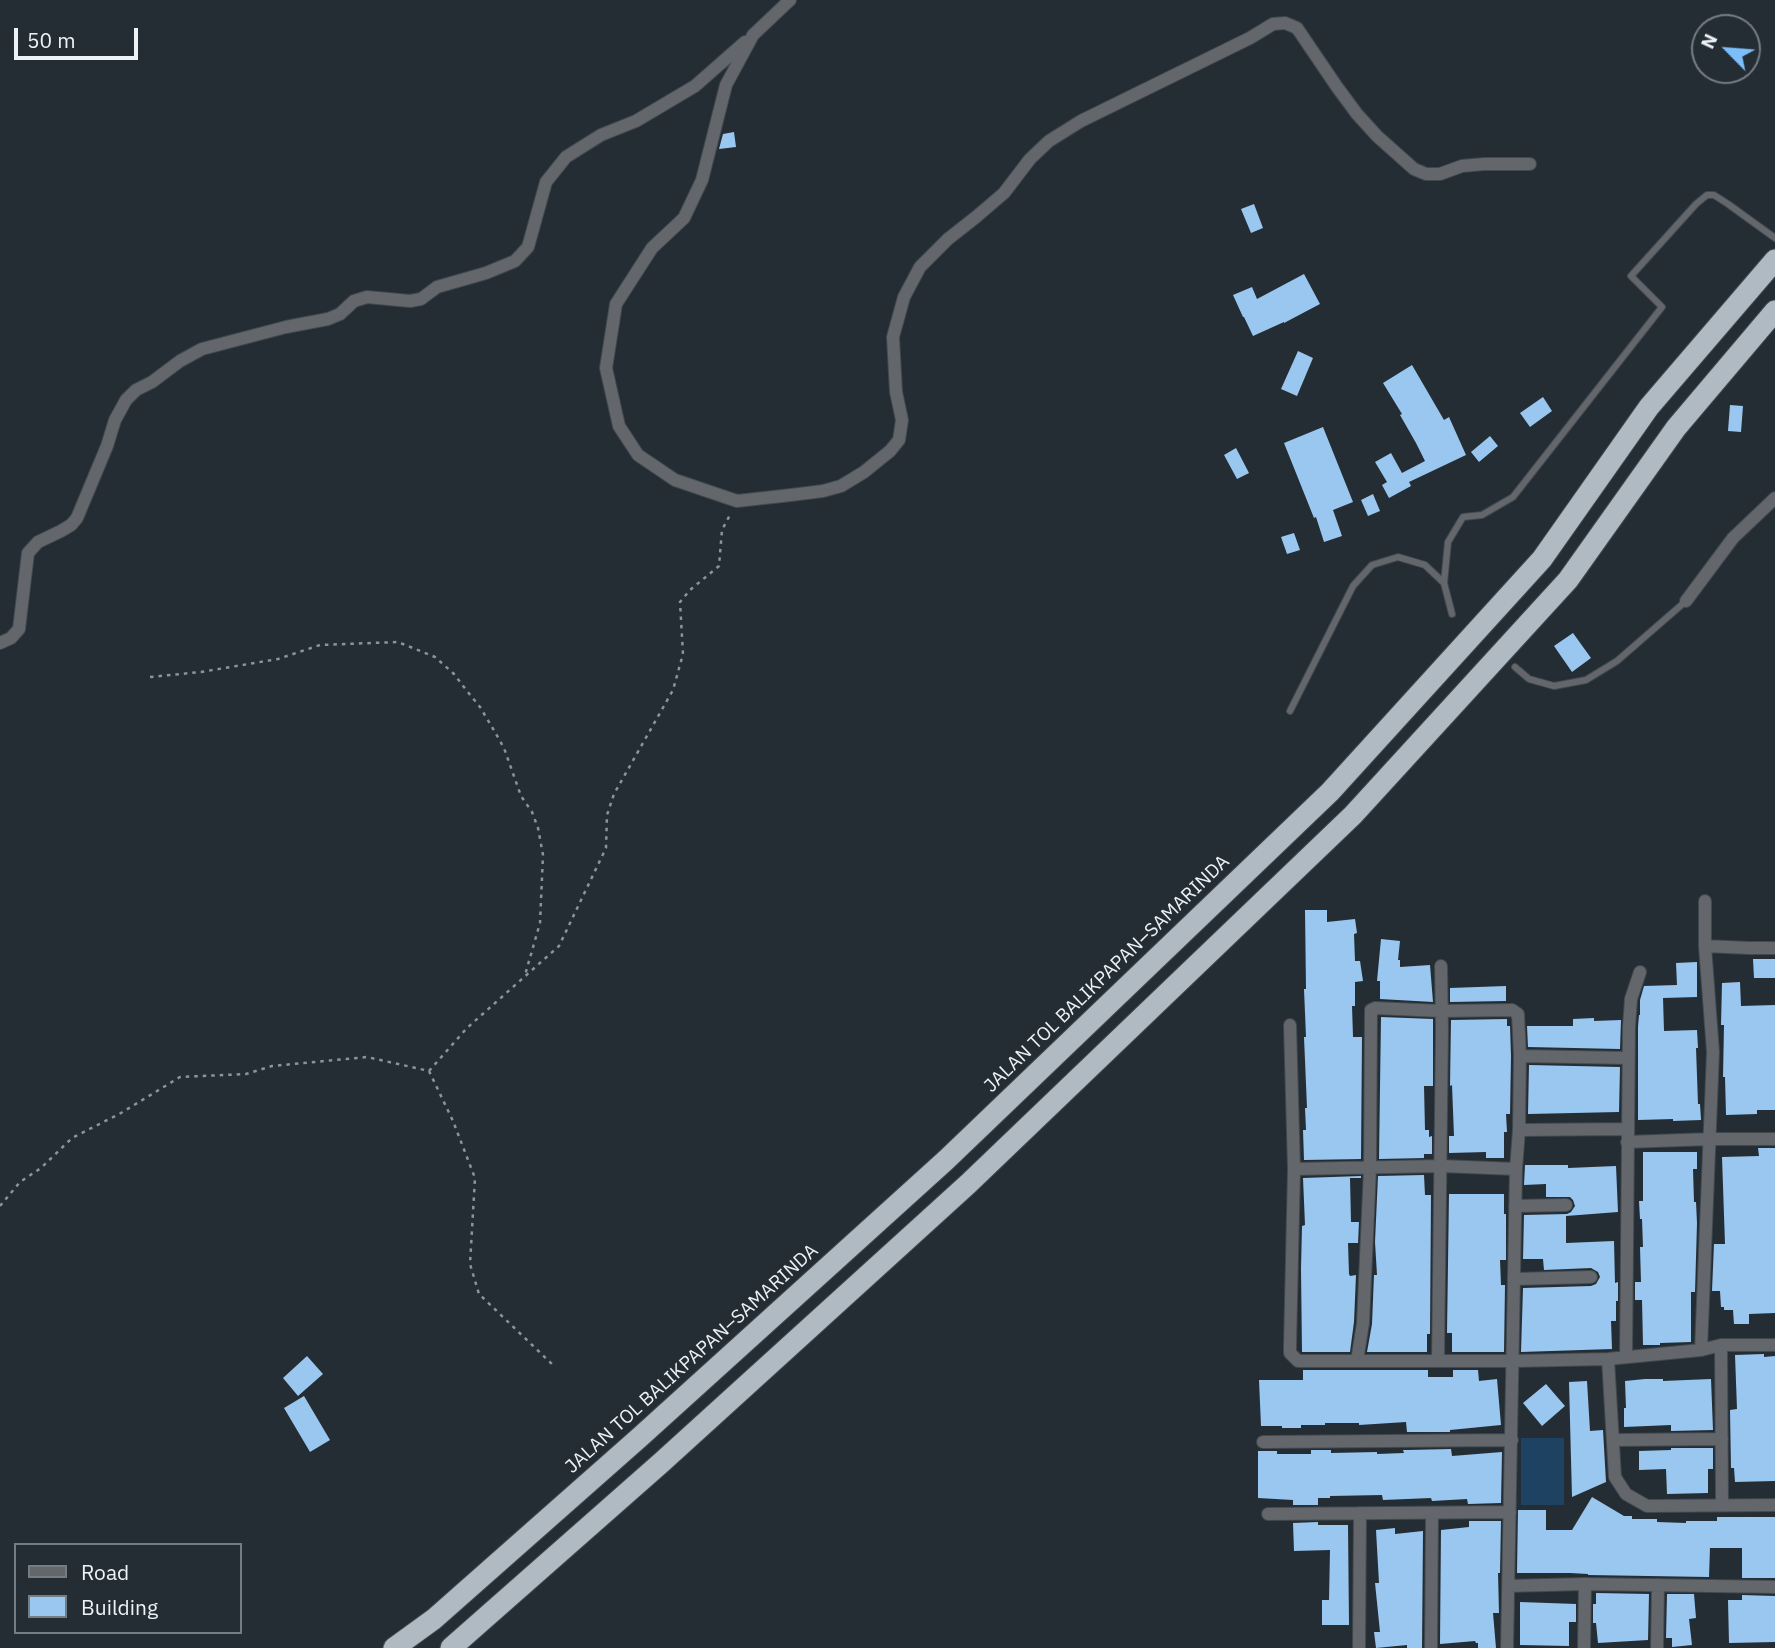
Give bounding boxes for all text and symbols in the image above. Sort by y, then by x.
scale bar [18,14,142,58]
north arrow [1691,14,1761,84]
text: 50 m [27,26,76,54]
text: N [1695,30,1723,52]
street label: JALAN TOL BALIKPAPAN–SAMARINDA [980,851,1234,1097]
street label: JALAN TOL BALIKPAPAN–SAMARINDA [561,1240,823,1478]
legend [14,1543,242,1634]
text: Road [81,1558,129,1586]
text: Building [81,1593,158,1621]

